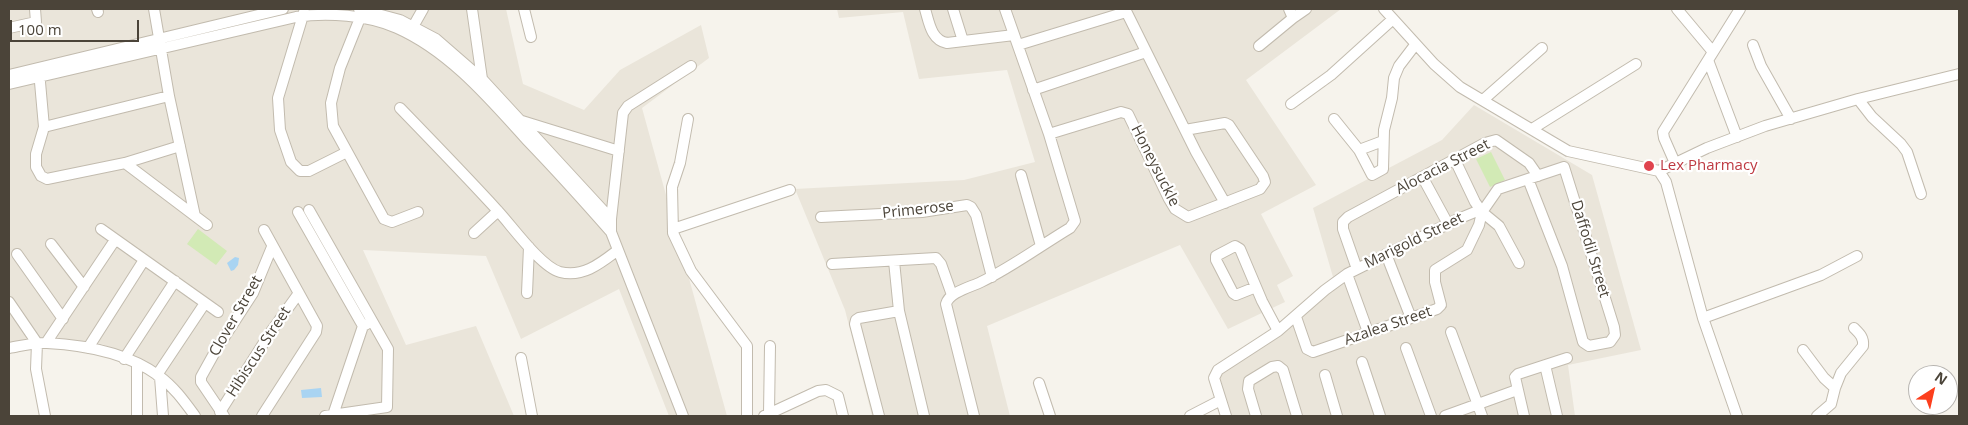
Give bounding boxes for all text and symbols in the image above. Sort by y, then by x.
scale bar [12,10,141,42]
text: 100 m [18,19,62,39]
street label: Honeysuckle [1127,122,1183,210]
street label: Alocacia Street [1393,136,1493,198]
place label: Lex Pharmacy [1660,157,1758,175]
marker: Lex Pharmacy [1642,159,1656,173]
street label: Primerose [881,197,955,223]
street label: Daffodil Street [1567,198,1613,300]
street label: Marigold Street [1362,209,1466,273]
street label: Clover Street [206,272,266,360]
street label: Hibiscus Street [223,303,295,401]
street label: Azalea Street [1342,303,1434,349]
north arrow [1908,365,1958,415]
text: N [1931,367,1951,389]

